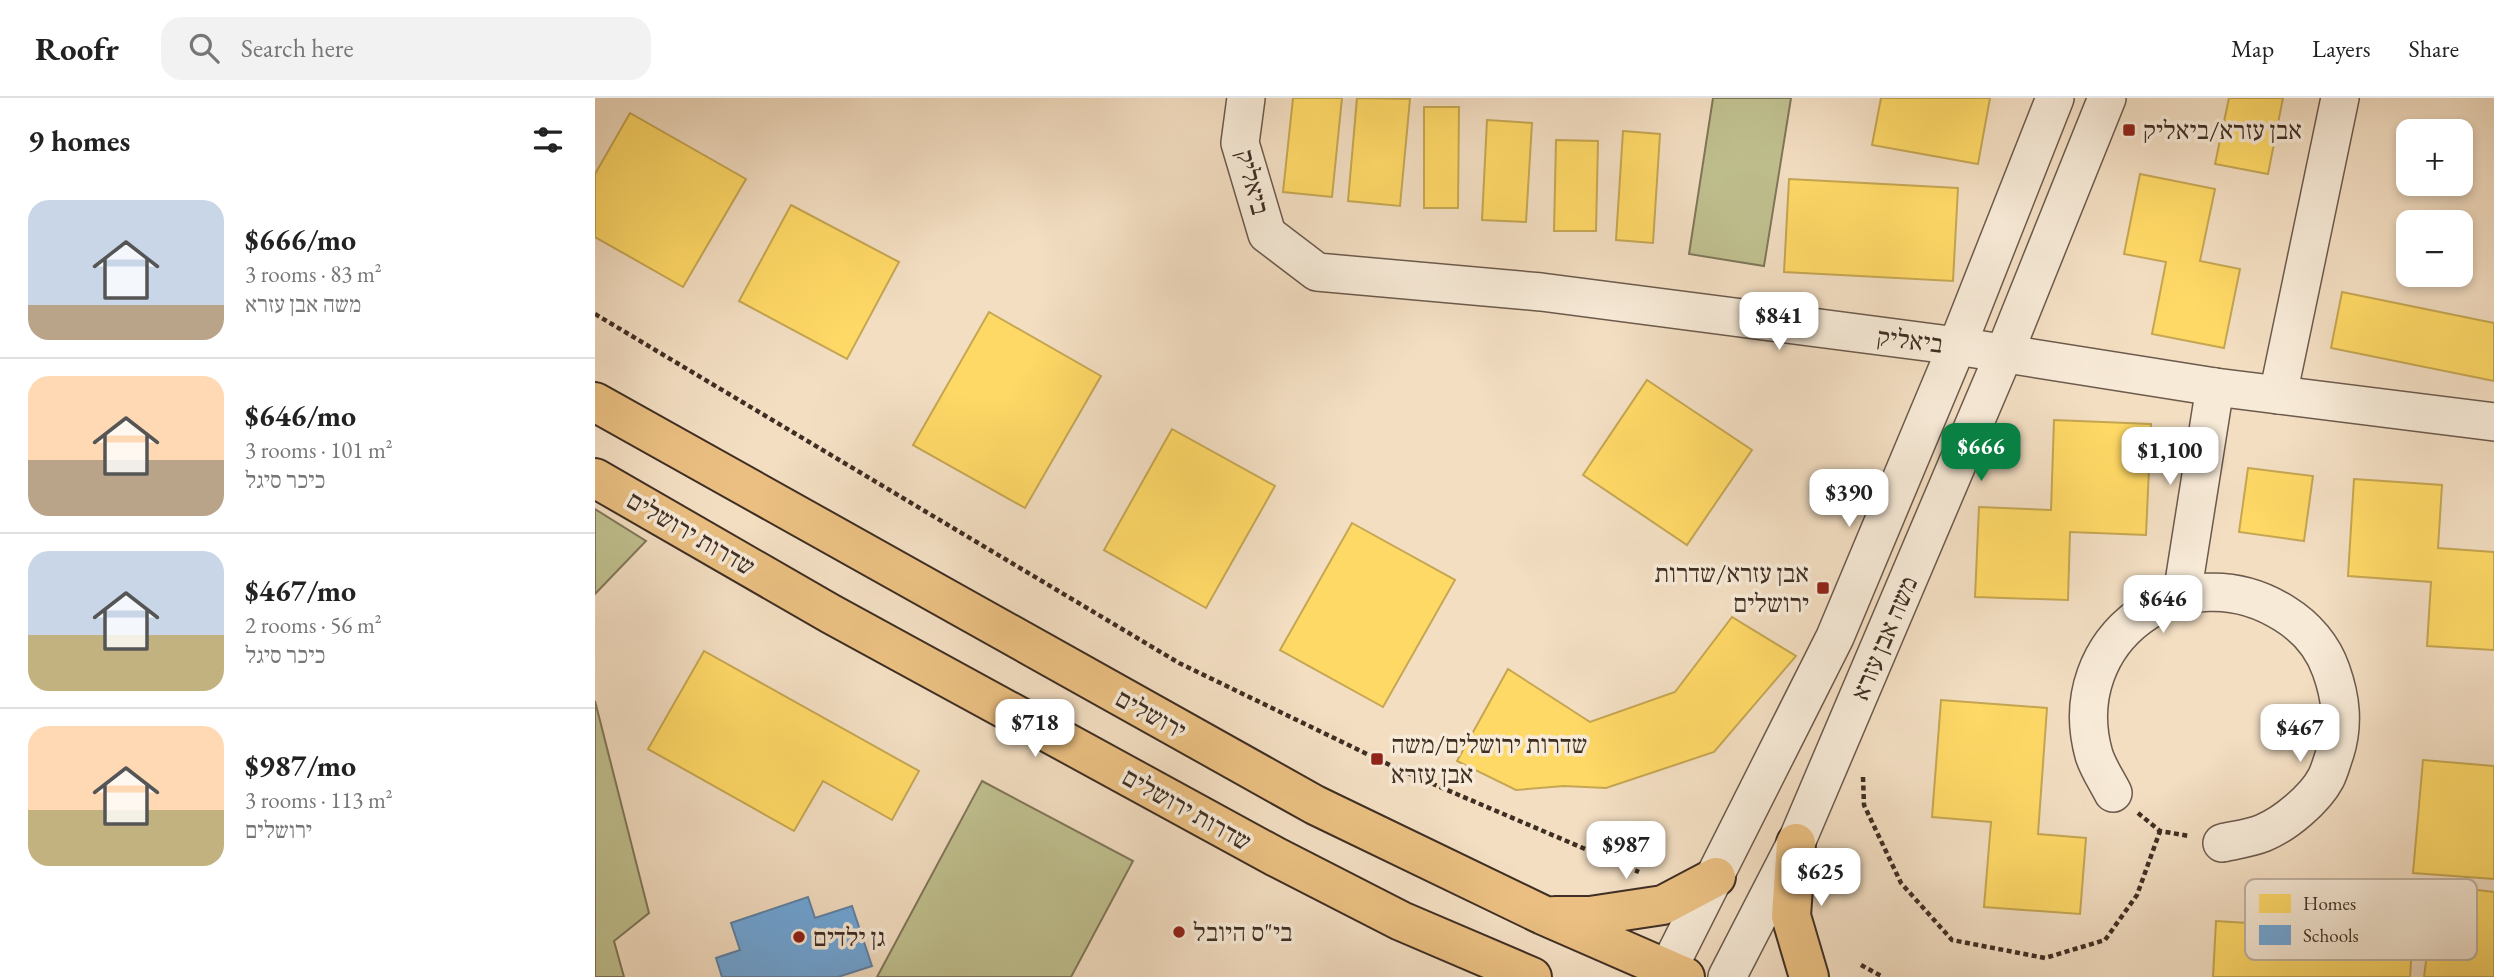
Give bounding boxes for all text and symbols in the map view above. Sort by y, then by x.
search box [161,17,651,80]
text: Roofr [35,27,119,70]
icon: search [185,29,223,67]
text: Search here [241,31,354,65]
text: Map [2231,33,2274,64]
text: Layers [2312,33,2371,64]
text: Share [2409,33,2459,64]
place label: אבן עזרא/ביאליק [2143,113,2302,147]
map controls [2396,119,2473,287]
button: + [2396,119,2473,196]
text: 9 homes [28,121,130,160]
icon: filters [529,121,567,159]
marker: אבן עזרא/ביאליק [2121,122,2137,138]
street label: ביאליק [1228,146,1278,218]
button: − [2396,210,2473,287]
text: $666/mo [245,220,356,259]
icon: home [84,228,168,312]
text: 3 rooms · 83 m² [245,259,382,289]
text: משה אבן עזרא [245,289,361,319]
pin: $841 [1738,292,1820,352]
text: $841 [1755,300,1803,330]
street label: ביאליק [1875,319,1945,361]
text: $646/mo [245,396,356,435]
icon: home [84,404,168,488]
pin: $666 [1940,424,2022,483]
pin: $1,100 [2113,428,2227,487]
text: $666 [1957,431,2005,461]
text: 3 rooms · 101 m² [245,435,393,465]
text: $1,100 [2138,435,2202,465]
text: כיכר סיגל [245,465,326,495]
pin: $390 [1808,470,1890,529]
text: $390 [1825,477,1873,507]
street label: שדרות ירושלים [621,483,761,583]
place label: אבן עזרא/שדרות ירושלים [1655,556,1809,620]
text: $467/mo [245,571,356,610]
street label: משה אבן עזרא [1843,571,1925,705]
pin: $646 [2122,575,2204,635]
icon: home [84,579,168,663]
marker: אבן עזרא/שדרות ירושלים [1815,580,1831,596]
text: $646 [2139,583,2187,613]
text: 2 rooms · 56 m² [245,610,382,640]
text: כיכר סיגל [245,640,326,670]
street label: ירושלים [1110,681,1192,747]
pin: $718 [994,700,1076,759]
pin: $467 [2259,704,2341,764]
text: $718 [1011,707,1059,737]
text: $467 [2276,712,2324,742]
place label: שדרות ירושלים/משה אבן עזרא [1391,727,1588,791]
text: $987/mo [245,746,356,785]
marker: שדרות ירושלים/משה אבן עזרא [1369,751,1385,767]
icon: home [84,754,168,838]
street label: שדרות ירושלים [1116,760,1258,858]
text: 3 rooms · 113 m² [245,785,393,815]
text: ירושלים [245,815,312,845]
pin: $987 [1585,822,1667,881]
text: $987 [1602,829,1650,859]
pin: $625 [1780,848,1862,908]
text: $625 [1797,856,1845,886]
legend [2245,879,2477,960]
text: Homes [2303,891,2356,916]
place label: בי"ס היובל [1193,915,1293,949]
place label: גן ילדים [813,920,886,954]
text: Schools [2303,923,2359,948]
marker: בי"ס היובל [1171,924,1187,940]
marker: גן ילדים [791,929,807,945]

